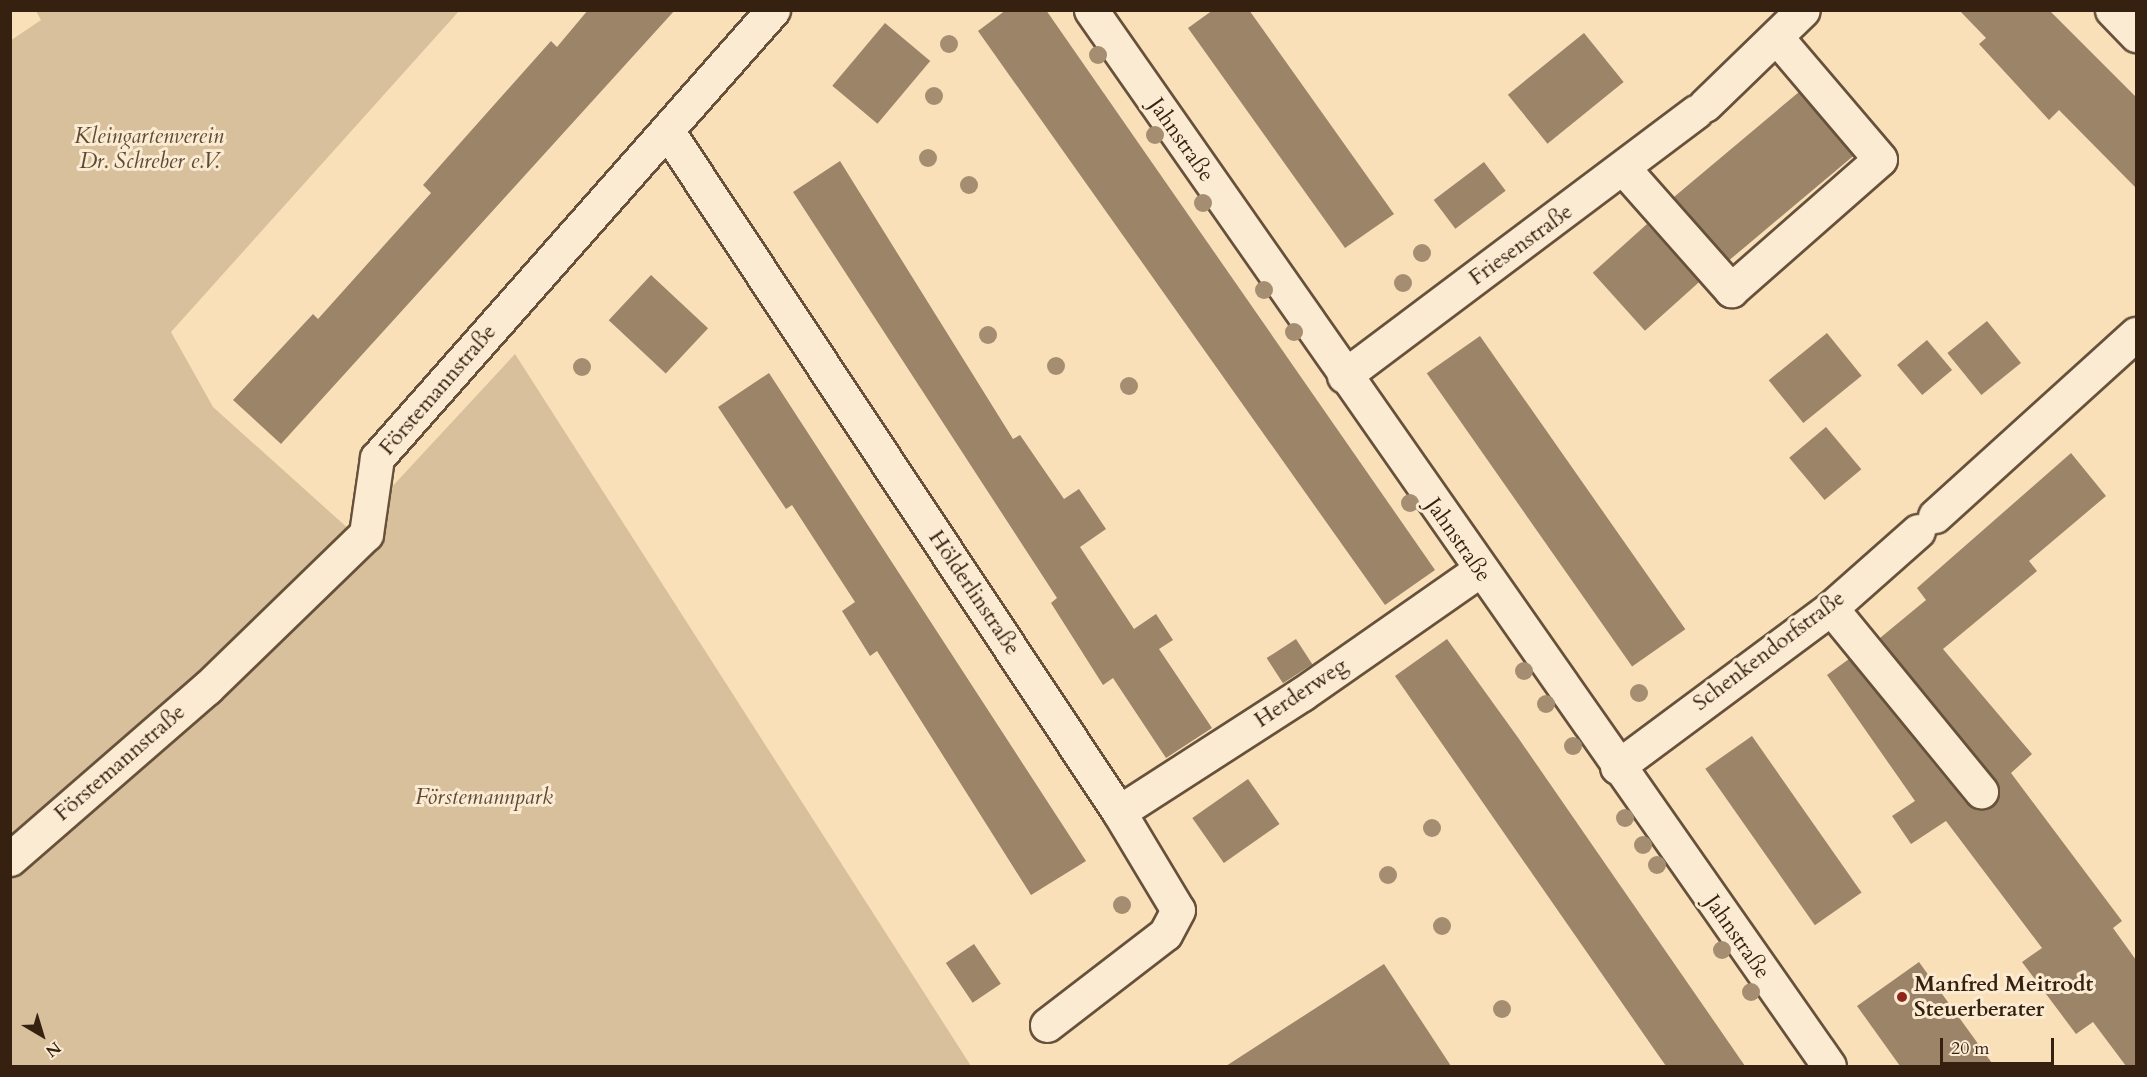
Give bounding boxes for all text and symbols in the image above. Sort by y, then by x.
street label: Jahnstraße [1143,93,1219,187]
park label: Kleingartenverein Dr. Schreber e.V. [74,123,224,174]
street label: Friesenstraße [1464,199,1578,291]
street label: Förstemannstraße [374,319,502,461]
street label: Jahnstraße [1420,493,1496,587]
street label: Hölderlinstraße [923,526,1025,660]
street label: Schenkendorfstraße [1688,585,1850,717]
street label: Herderweg [1250,652,1352,734]
street label: Förstemannstraße [49,699,191,827]
park label: Förstemannpark [415,785,553,811]
street label: Jahnstraße [1699,890,1775,984]
place label: Manfred Meitrodt Steuerberater [1914,971,2093,1022]
marker: Manfred Meitrodt Steuerberater [1895,990,1909,1004]
north arrow [12,1005,72,1065]
scale bar [1943,1026,2057,1064]
text: N [41,1036,65,1062]
text: 20 m [1951,1036,1990,1061]

